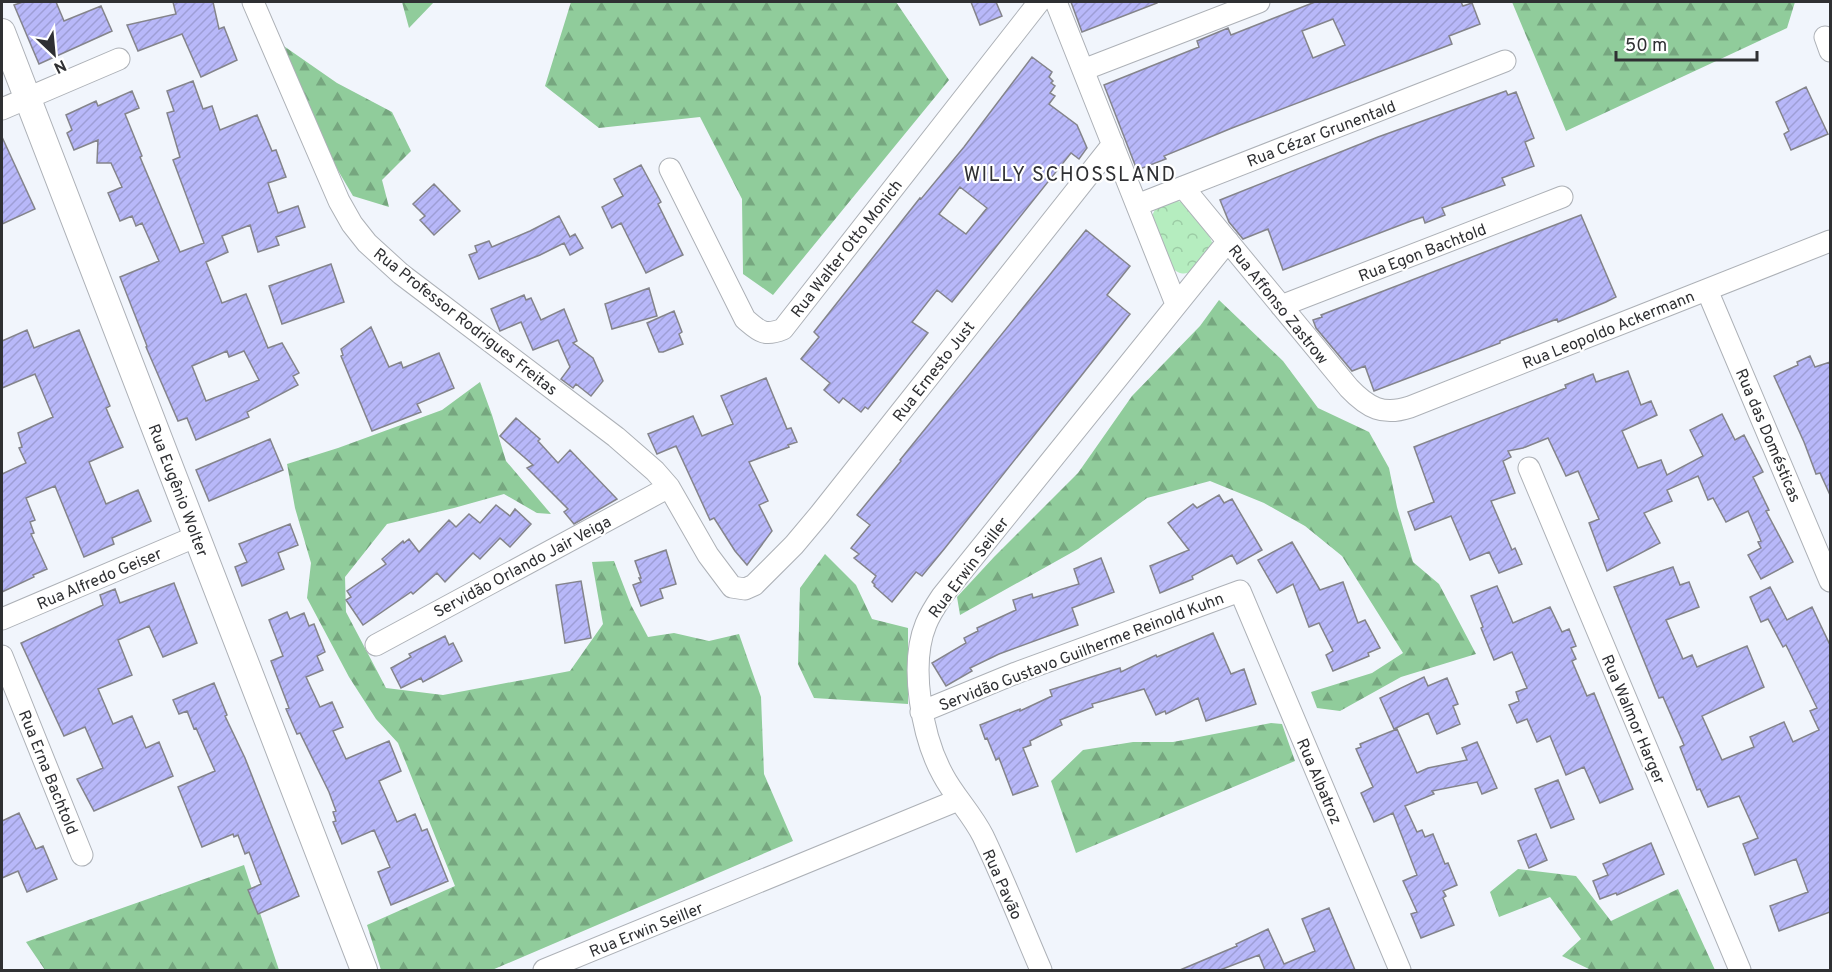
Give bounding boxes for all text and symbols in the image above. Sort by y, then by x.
north arrow [24,24,84,84]
scale bar [1616,24,1757,62]
text: 50 m [1625,35,1667,58]
text: N [50,54,69,77]
street label: Rua Cézar Grunentald [1244,97,1399,172]
district label: WILLY SCHOSSLAND [963,163,1177,189]
street label: Rua Walter Otto Monich [787,176,908,322]
street label: Rua Egon Bachtold [1356,220,1489,287]
street label: Rua Affonso Zastrow [1223,241,1332,369]
street label: Rua Professor Rodrigues Freitas [369,245,561,401]
street label: Rua Leopoldo Ackermann [1520,287,1698,375]
street label: Rua Ernesto Just [889,318,980,426]
street label: Rua das Domésticas [1730,366,1804,506]
street label: Rua Eugênio Wolter [143,422,212,560]
street label: Servidão Orlando Jair Veiga [431,512,615,623]
street label: Rua Erwin Seiller [925,514,1014,623]
street label: Rua Alfredo Geiser [34,544,165,615]
street label: Servidão Gustavo Guilherme Reinold Kuhn [936,589,1227,717]
street label: Rua Walmor Harger [1596,652,1668,788]
street label: Rua Erna Bachtold [13,707,81,838]
street label: Rua Albatroz [1291,736,1345,828]
street label: Rua Pavão [977,846,1026,923]
street label: Rua Erwin Seiller [587,899,707,963]

